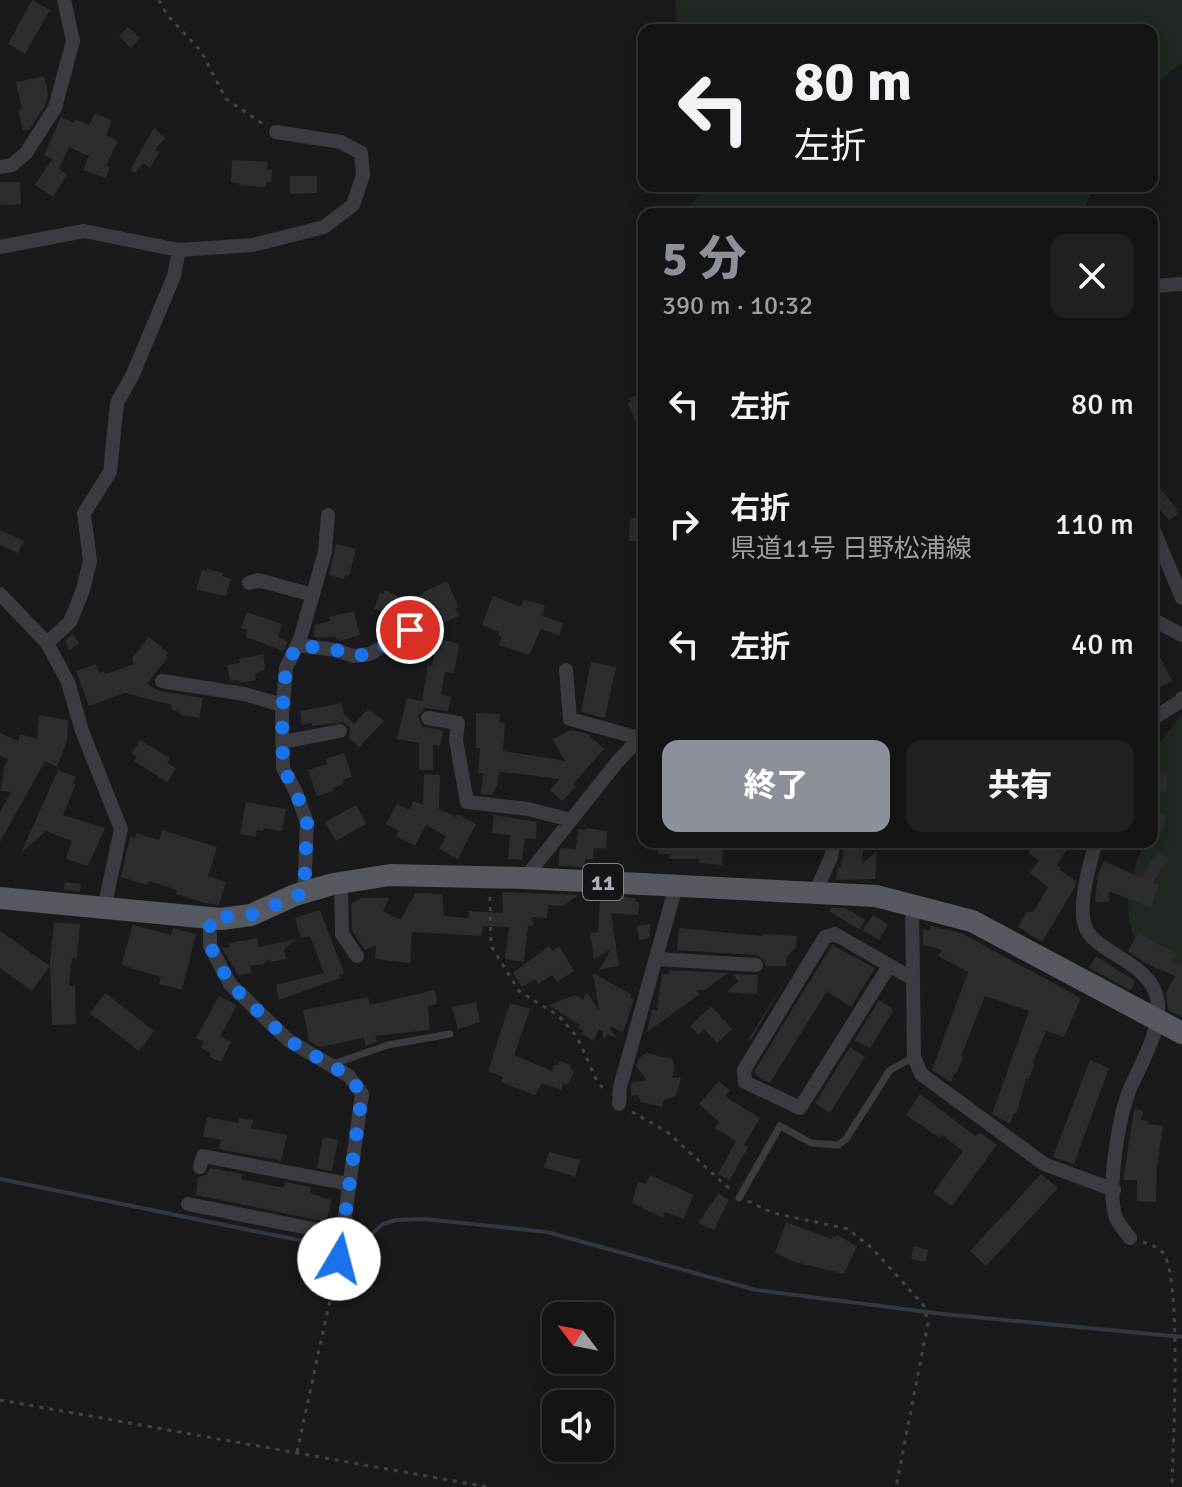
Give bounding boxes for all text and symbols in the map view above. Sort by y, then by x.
text: 80 m [794,47,912,116]
icon: left [662,56,766,160]
text: 左折 [794,124,866,169]
text: 5 分 [662,230,746,289]
button: close [1050,234,1134,318]
text: 390 m · 10:32 [662,290,813,322]
icon: left [662,382,706,426]
text: 80 m [1071,386,1134,423]
text: 左折 [730,389,790,426]
text: 右折 [730,490,790,527]
icon: right [662,502,706,546]
text: 110 m [1055,506,1134,543]
text: 県道11号 日野松浦線 [730,533,972,565]
pin [376,596,444,664]
icon: arrive [388,608,432,652]
icon: left [662,622,706,666]
text: 40 m [1071,626,1134,663]
text: 左折 [730,629,790,666]
button: 終了 [662,740,890,832]
button: 共有 [906,740,1134,832]
road number: 11 [583,864,623,900]
position arrow [297,1217,381,1301]
north arrow [542,1302,614,1374]
map controls [542,1302,614,1462]
button: sound [542,1390,614,1462]

